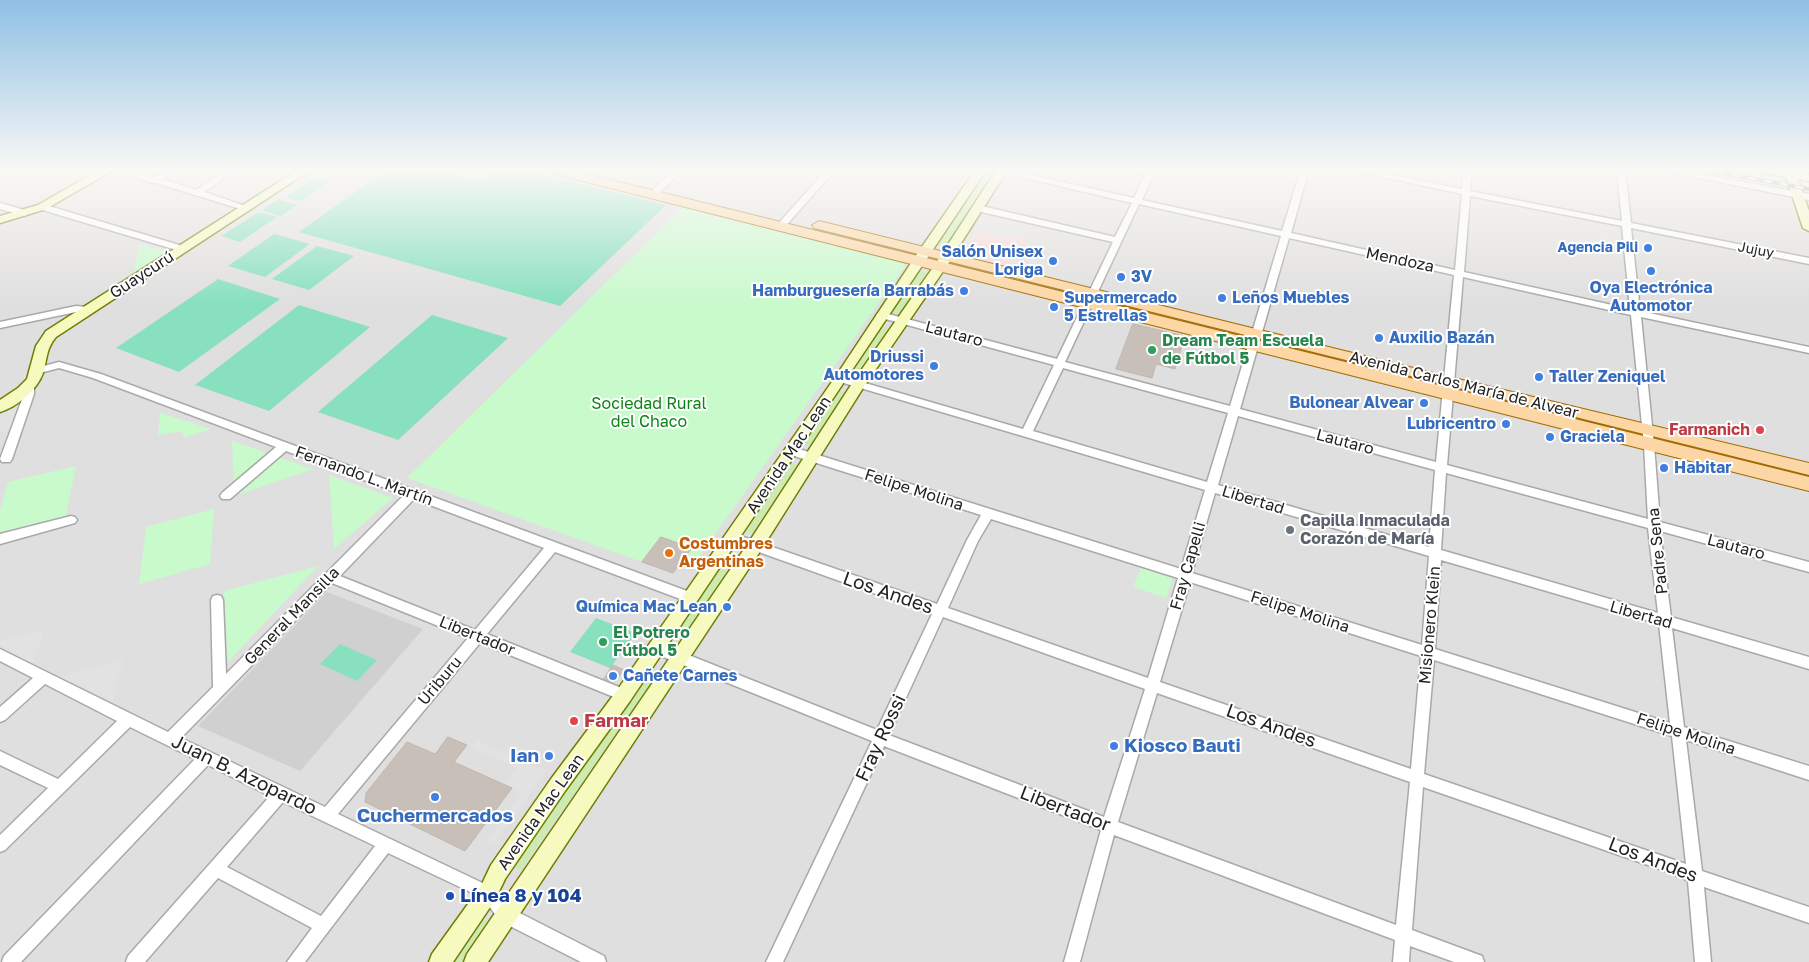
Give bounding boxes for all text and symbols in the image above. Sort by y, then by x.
street label: Jujuy [1737,238,1775,262]
place label: Agencia Pili [1558,240,1638,256]
place label: Salón Unisex Loriga [941,242,1043,280]
marker: Agencia Pili [1642,242,1654,254]
street label: Mendoza [1364,243,1436,277]
street label: Guaycurú [106,247,178,303]
marker: Salón Unisex Loriga [1047,255,1059,267]
marker: Oya Electrónica Automotor [1645,265,1657,277]
place label: 3V [1131,267,1152,287]
marker: 3V [1115,271,1127,283]
place label: Oya Electrónica Automotor [1589,278,1713,316]
place label: Hamburguesería Barrabás [752,281,954,301]
marker: Hamburguesería Barrabás [958,285,970,297]
place label: Supermercado 5 Estrellas [1064,288,1177,326]
place label: Leños Muebles [1232,288,1350,308]
marker: Leños Muebles [1216,292,1228,304]
marker: Supermercado 5 Estrellas [1048,301,1060,313]
street label: Lautaro [923,317,985,351]
place label: Auxilio Bazán [1389,328,1494,348]
place label: Dream Team Escuela de Fútbol 5 [1162,331,1324,369]
marker: Auxilio Bazán [1373,332,1385,344]
marker: Dream Team Escuela de Fútbol 5 [1146,344,1158,356]
place label: Driussi Automotores [823,347,924,385]
street label: Avenida Carlos María de Alvear [1347,347,1581,423]
marker: Driussi Automotores [928,360,940,372]
place label: Taller Zeniquel [1549,367,1665,387]
marker: Taller Zeniquel [1533,371,1545,383]
street label: Avenida Mac Lean [743,393,835,517]
place label: Bulonear Alvear [1289,393,1414,413]
park label: Sociedad Rural del Chaco [591,394,707,432]
marker: Bulonear Alvear [1418,397,1430,409]
place label: Lubricentro [1407,414,1496,434]
marker: Lubricentro [1500,418,1512,430]
place label: Farmanich [1669,420,1750,440]
marker: Farmanich [1754,424,1766,436]
street label: Lautaro [1314,425,1376,459]
place label: Graciela [1560,427,1625,447]
marker: Graciela [1544,431,1556,443]
street label: Fernando L. Martín [293,442,435,510]
place label: Habitar [1674,458,1732,478]
marker: Habitar [1658,462,1670,474]
street label: Felipe Molina [862,465,966,515]
street label: Libertad [1219,481,1287,519]
street label: Padre Sena [1644,507,1672,595]
place label: Capilla Inmaculada Corazón de María [1300,511,1450,549]
street label: Fray Capelli [1166,520,1210,612]
marker: Capilla Inmaculada Corazón de María [1284,524,1296,536]
street label: Lautaro [1705,530,1767,564]
place label: Costumbres Argentinas [679,534,773,572]
marker: Costumbres Argentinas [663,547,675,559]
street label: General Mansilla [240,563,344,669]
street label: Misionero Klein [1415,565,1445,685]
street label: Los Andes [840,567,936,619]
street label: Felipe Molina [1248,587,1352,637]
place label: Química Mac Lean [576,597,717,617]
street label: Libertad [1607,597,1675,633]
marker: Química Mac Lean [721,601,733,613]
street label: Libertador [436,612,518,660]
place label: El Potrero Fútbol 5 [613,623,690,661]
marker: El Potrero Fútbol 5 [597,636,609,648]
street label: Uriburu [414,653,466,709]
place label: Cañete Carnes [623,666,737,686]
marker: Cañete Carnes [607,670,619,682]
street label: Fray Rossi [851,691,911,785]
street label: Los Andes [1223,699,1319,753]
street label: Felipe Molina [1634,709,1738,759]
place label: Farmar [584,710,648,732]
marker: Farmar [568,715,580,727]
street label: Juan B. Azopardo [168,730,320,820]
place label: Kiosco Bauti [1124,735,1241,757]
marker: Kiosco Bauti [1108,740,1120,752]
place label: Ian [510,745,539,767]
street label: Avenida Mac Lean [494,750,588,874]
marker: Ian [543,750,555,762]
street label: Libertador [1016,781,1114,837]
marker: Cuchermercados [429,791,441,803]
place label: Cuchermercados [357,805,513,827]
street label: Los Andes [1605,833,1701,887]
place label: Línea 8 y 104 [460,885,582,907]
marker: Línea 8 y 104 [444,890,456,902]

